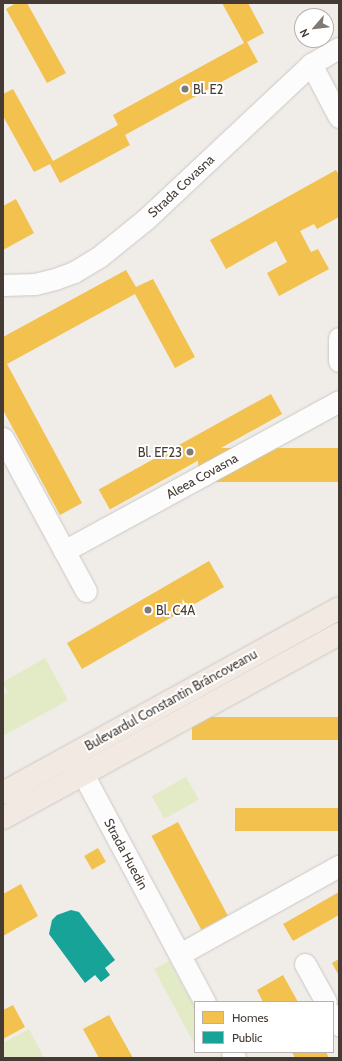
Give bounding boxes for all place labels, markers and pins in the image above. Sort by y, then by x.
place label: Bl. E2 [193,81,223,97]
marker: Bl. E2 [180,84,190,94]
place label: Bl. EF23 [138,444,182,460]
marker: Bl. EF23 [185,447,195,457]
place label: Bl. C4A [156,602,195,618]
marker: Bl. C4A [143,605,153,615]

